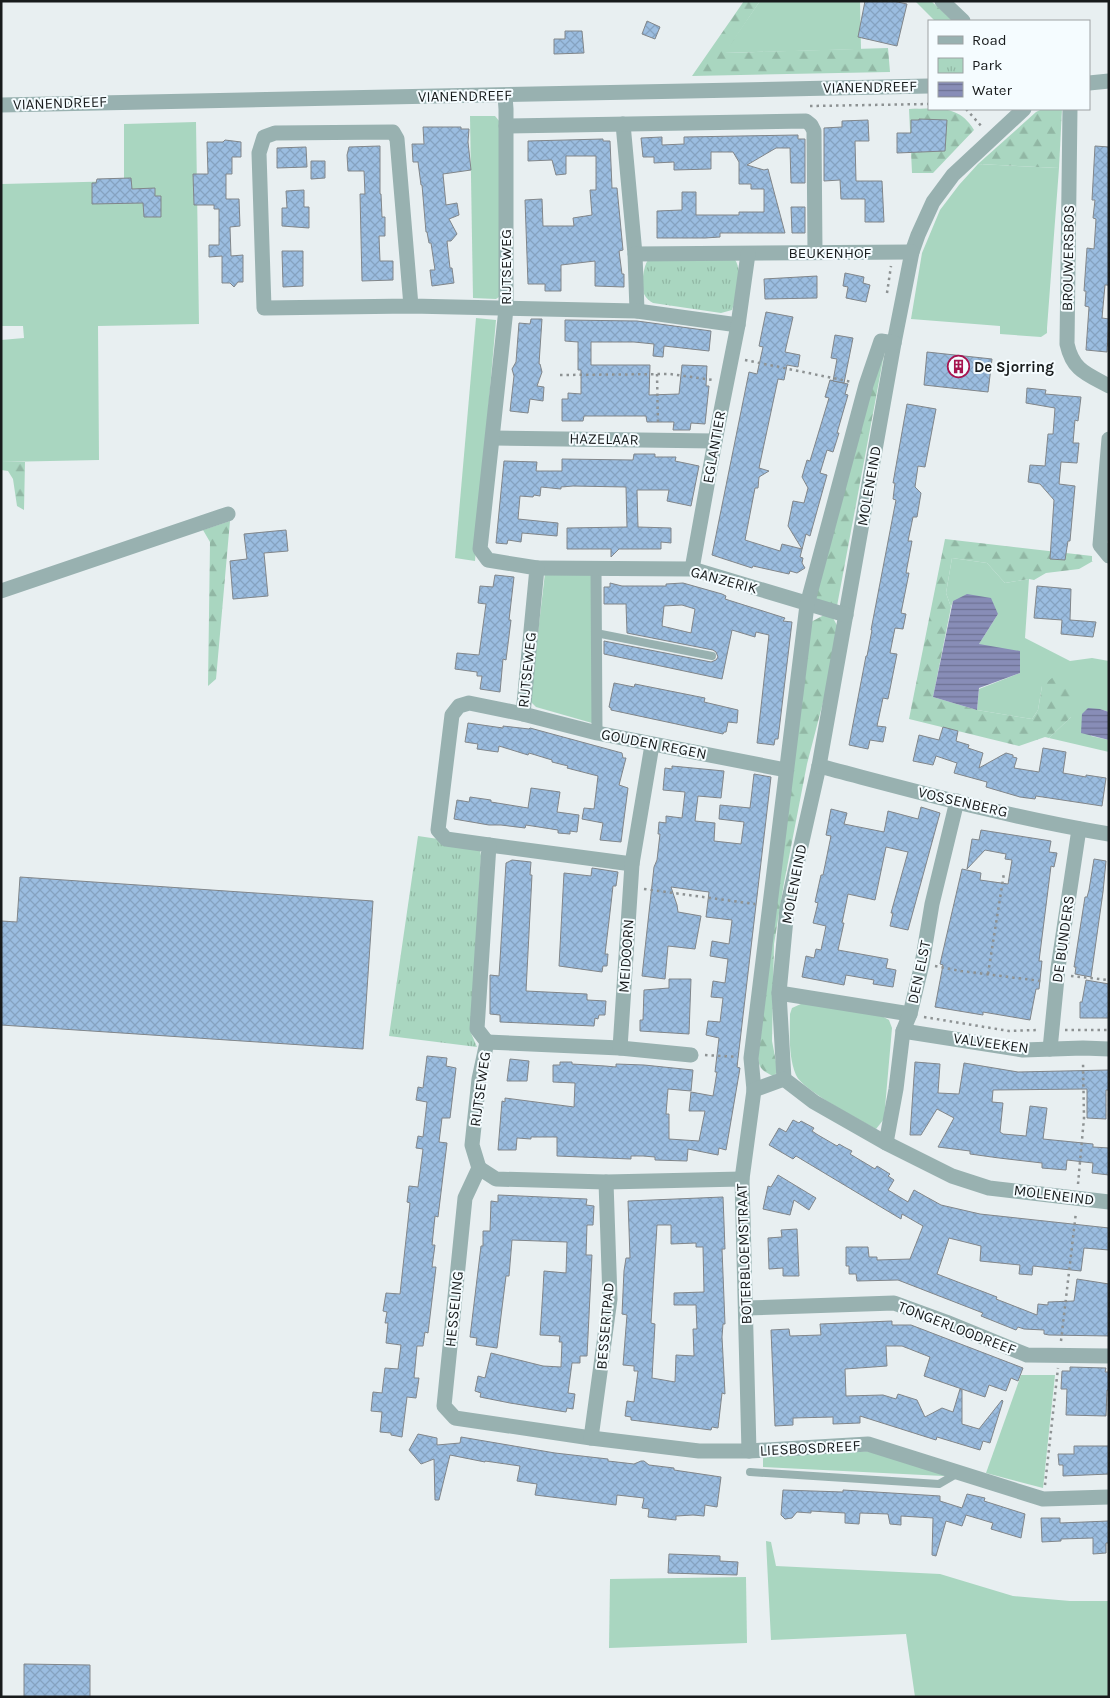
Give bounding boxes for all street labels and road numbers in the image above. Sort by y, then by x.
street label: VIANENDREEF [823,77,917,97]
street label: VIANENDREEF [418,86,512,106]
street label: VIANENDREEF [13,92,107,114]
street label: BROUWERSBOS [1058,205,1078,311]
street label: RIJTSEWEG [497,229,515,305]
street label: BEUKENHOF [789,244,872,262]
street label: EGLANTIER [699,409,729,485]
street label: HAZELAAR [569,429,639,449]
street label: MOLENEIND [853,445,885,527]
street label: GANZERIK [689,562,759,598]
street label: RIJTSEWEG [514,631,540,709]
street label: GOUDEN REGEN [600,725,708,763]
street label: VOSSENBERG [916,783,1010,821]
street label: MOLENEIND [777,843,811,925]
street label: DE BUNDERS [1048,894,1078,984]
street label: MEIDOORN [614,918,638,994]
street label: DEN ELST [904,938,935,1005]
street label: VALVEEKEN [952,1029,1030,1057]
street label: RIJTSEWEG [466,1050,494,1128]
street label: MOLENEIND [1013,1181,1095,1209]
street label: BOTERBLOEMSTRAAT [733,1183,755,1325]
street label: HESSELING [441,1270,467,1348]
street label: BESSERTPAD [592,1282,618,1370]
street label: TONGERLOODREEF [895,1297,1019,1359]
street label: LIESBOSDREEF [759,1436,861,1460]

